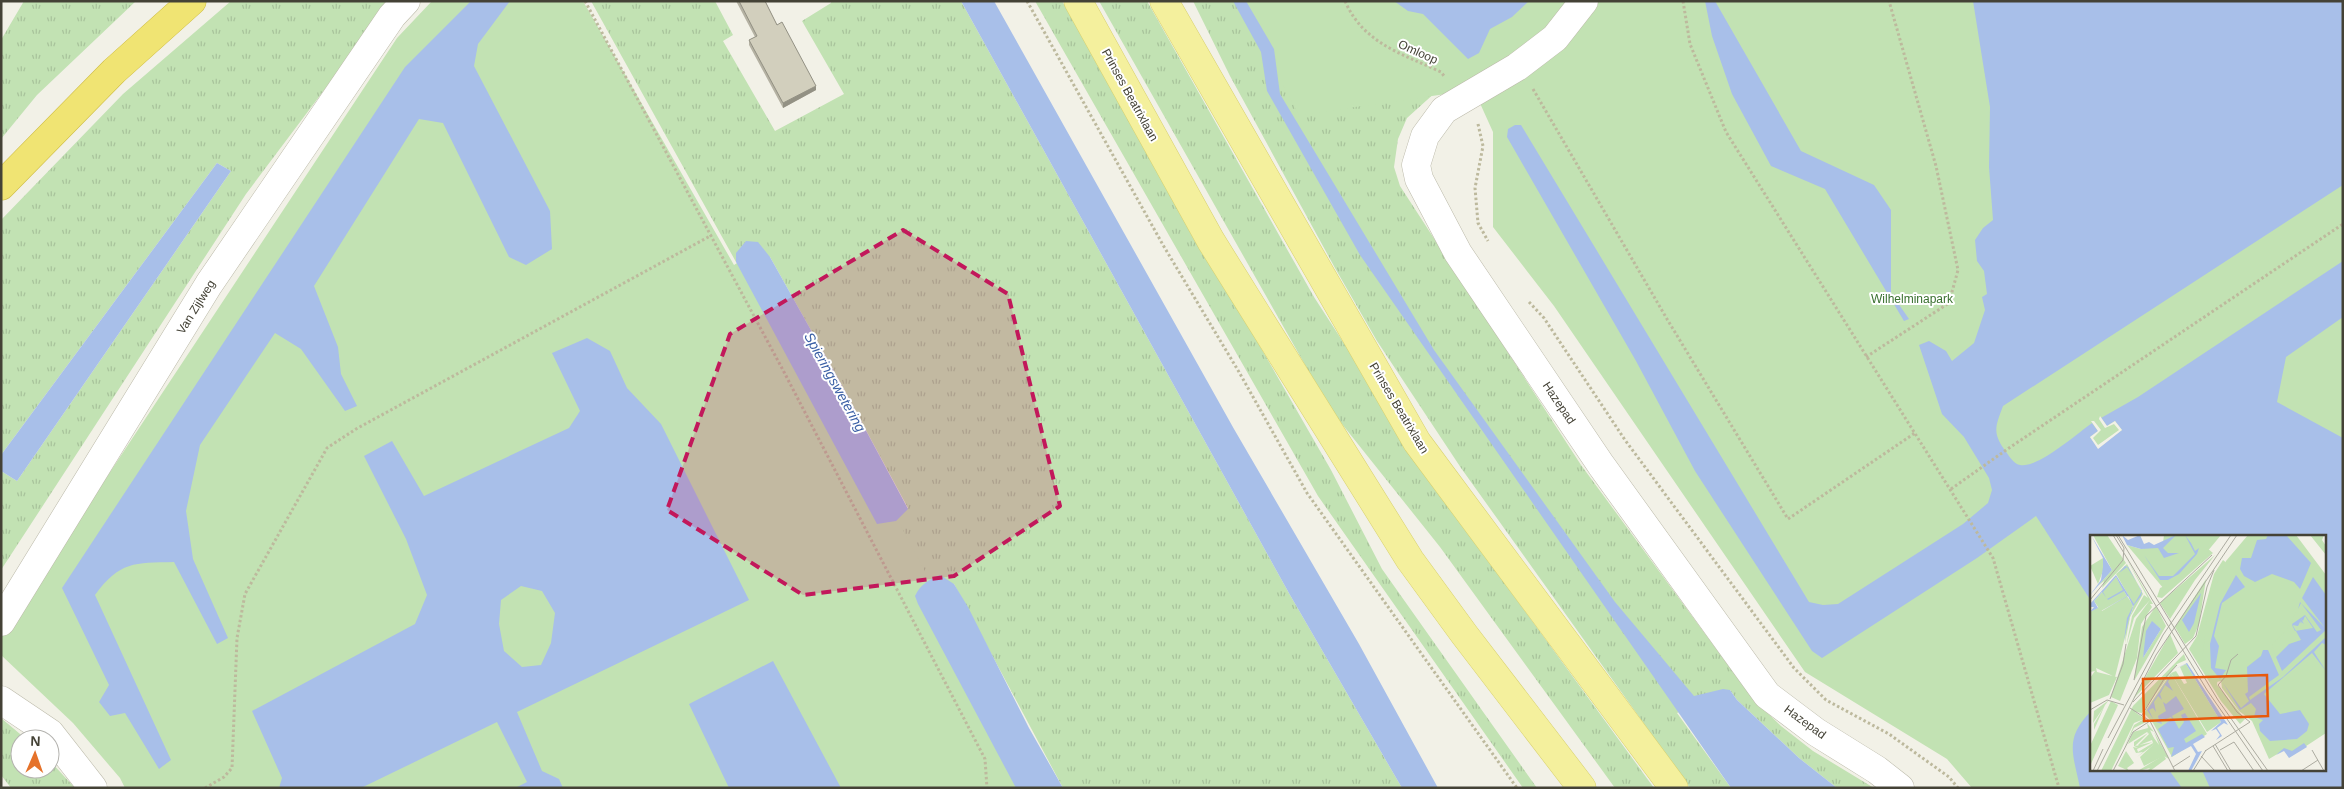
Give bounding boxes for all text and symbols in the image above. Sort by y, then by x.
street label: Omloop [1396,37,1440,67]
street label: Prinses Beatrixlaan [1099,46,1161,144]
street label: Van Zijlweg [174,277,218,337]
park label: Wilhelminapark [1871,292,1954,306]
water label: Spieringswetering [801,329,869,435]
street label: Prinses Beatrixlaan [1366,360,1432,456]
street label: Hazepad [1540,379,1578,427]
inset map [2090,535,2326,772]
street label: Hazepad [1781,702,1829,742]
north arrow [10,729,60,779]
text: N [30,733,41,749]

